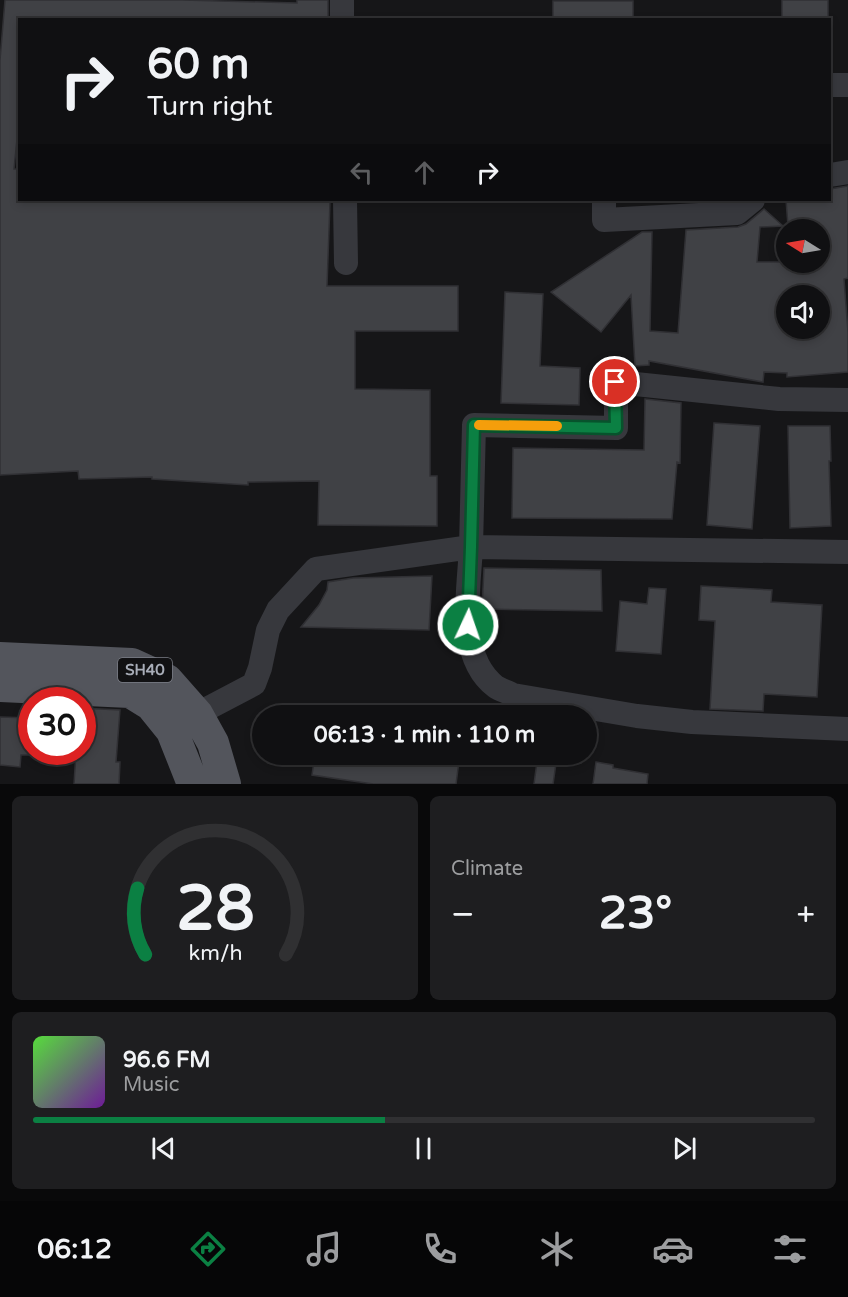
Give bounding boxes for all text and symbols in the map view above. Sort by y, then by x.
text: 60 m [147,39,249,90]
icon: right [48,42,126,120]
text: Turn right [147,90,273,123]
icon: left [345,156,378,189]
icon: ahead [408,156,441,189]
icon: right [471,156,504,189]
north arrow [776,219,830,273]
map controls [776,219,830,339]
button: sound [776,285,830,339]
pin [589,356,640,407]
icon: arrive [598,365,631,398]
position arrow [436,593,500,657]
road number: SH40 [118,658,172,682]
speed limit sign: 30 [18,687,96,765]
text: 06:13 · 1 min · 110 m [314,722,535,748]
text: Climate [451,857,523,881]
text: 28 [176,872,254,947]
text: 23° [599,887,672,941]
text: − [451,895,475,934]
text: + [796,895,815,934]
text: km/h [188,940,242,966]
text: 96.6 FM [123,1047,211,1073]
text: Music [123,1073,179,1097]
icon: previous [147,1132,180,1165]
icon: pause [407,1132,440,1165]
icon: next [668,1132,701,1165]
icon: directions [187,1228,229,1270]
icon: music [303,1228,345,1270]
icon: phone [419,1228,461,1270]
icon: climate [536,1228,578,1270]
icon: car [652,1228,694,1270]
icon: filters [769,1228,811,1270]
text: 06:12 [37,1233,112,1266]

